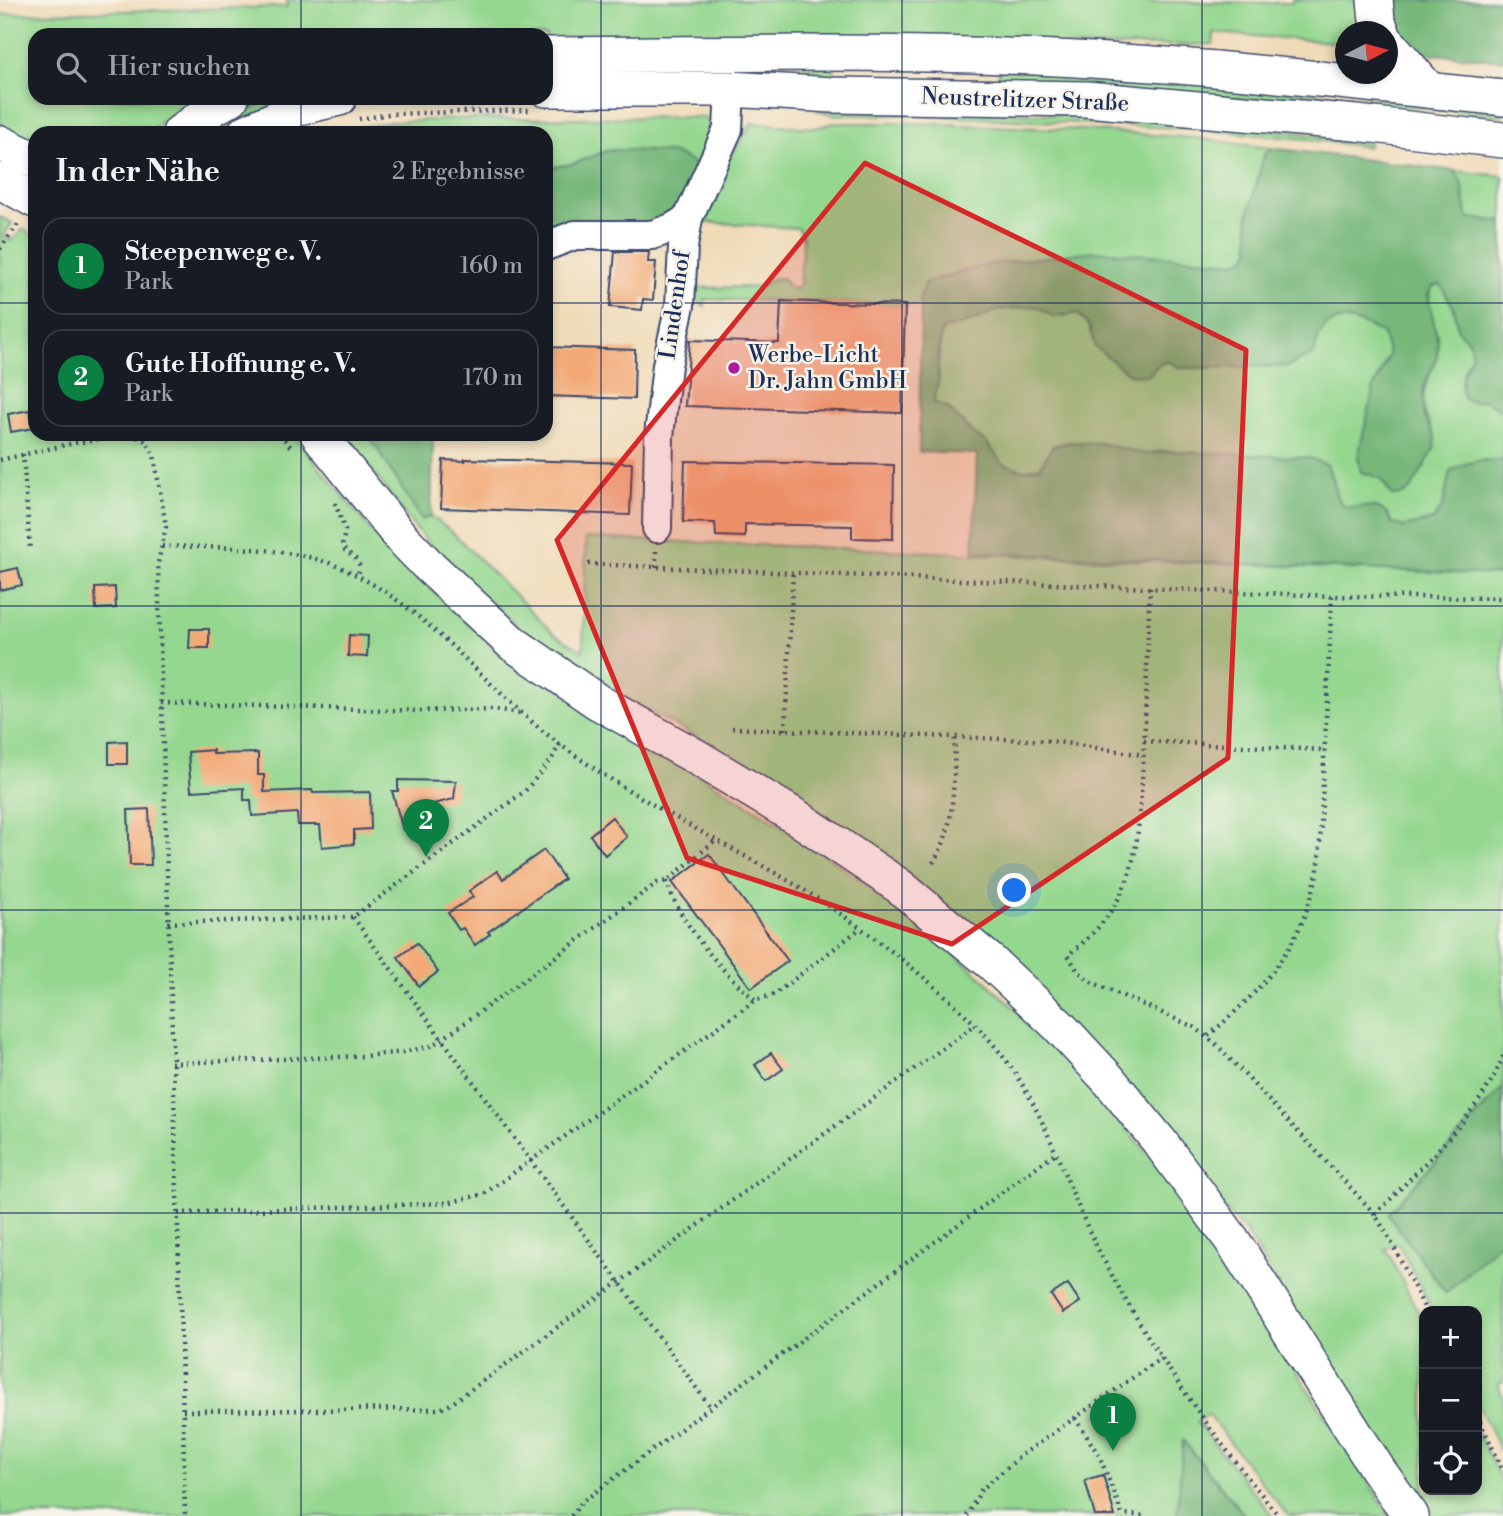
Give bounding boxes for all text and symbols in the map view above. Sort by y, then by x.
north arrow [1335,21,1398,84]
search box [28,28,553,105]
icon: search [52,48,90,86]
text: Hier suchen [108,51,250,83]
street label: Neustrelitzer Straße [920,82,1130,118]
text: In der Nähe [56,153,220,191]
text: 2 Ergebnisse [392,158,525,186]
text: Steepenweg e. V. [125,236,322,268]
street label: Lindenhof [654,247,697,361]
text: 1 [75,252,87,280]
text: 160 m [460,252,523,280]
text: Park [125,268,173,296]
place label: Werbe-Licht Dr. Jahn GmbH [747,341,908,395]
text: Gute Hoffnung e. V. [125,348,357,380]
marker: Werbe-Licht Dr. Jahn GmbH [726,360,742,376]
text: 2 [74,364,88,392]
text: 170 m [463,364,523,392]
text: Park [125,380,173,408]
pin: 2 [403,799,449,857]
your location [997,873,1031,907]
map controls [1419,1306,1482,1495]
button: + [1419,1306,1482,1369]
button: − [1419,1369,1482,1432]
pin: 1 [1090,1393,1136,1451]
button: locate [1419,1432,1482,1495]

